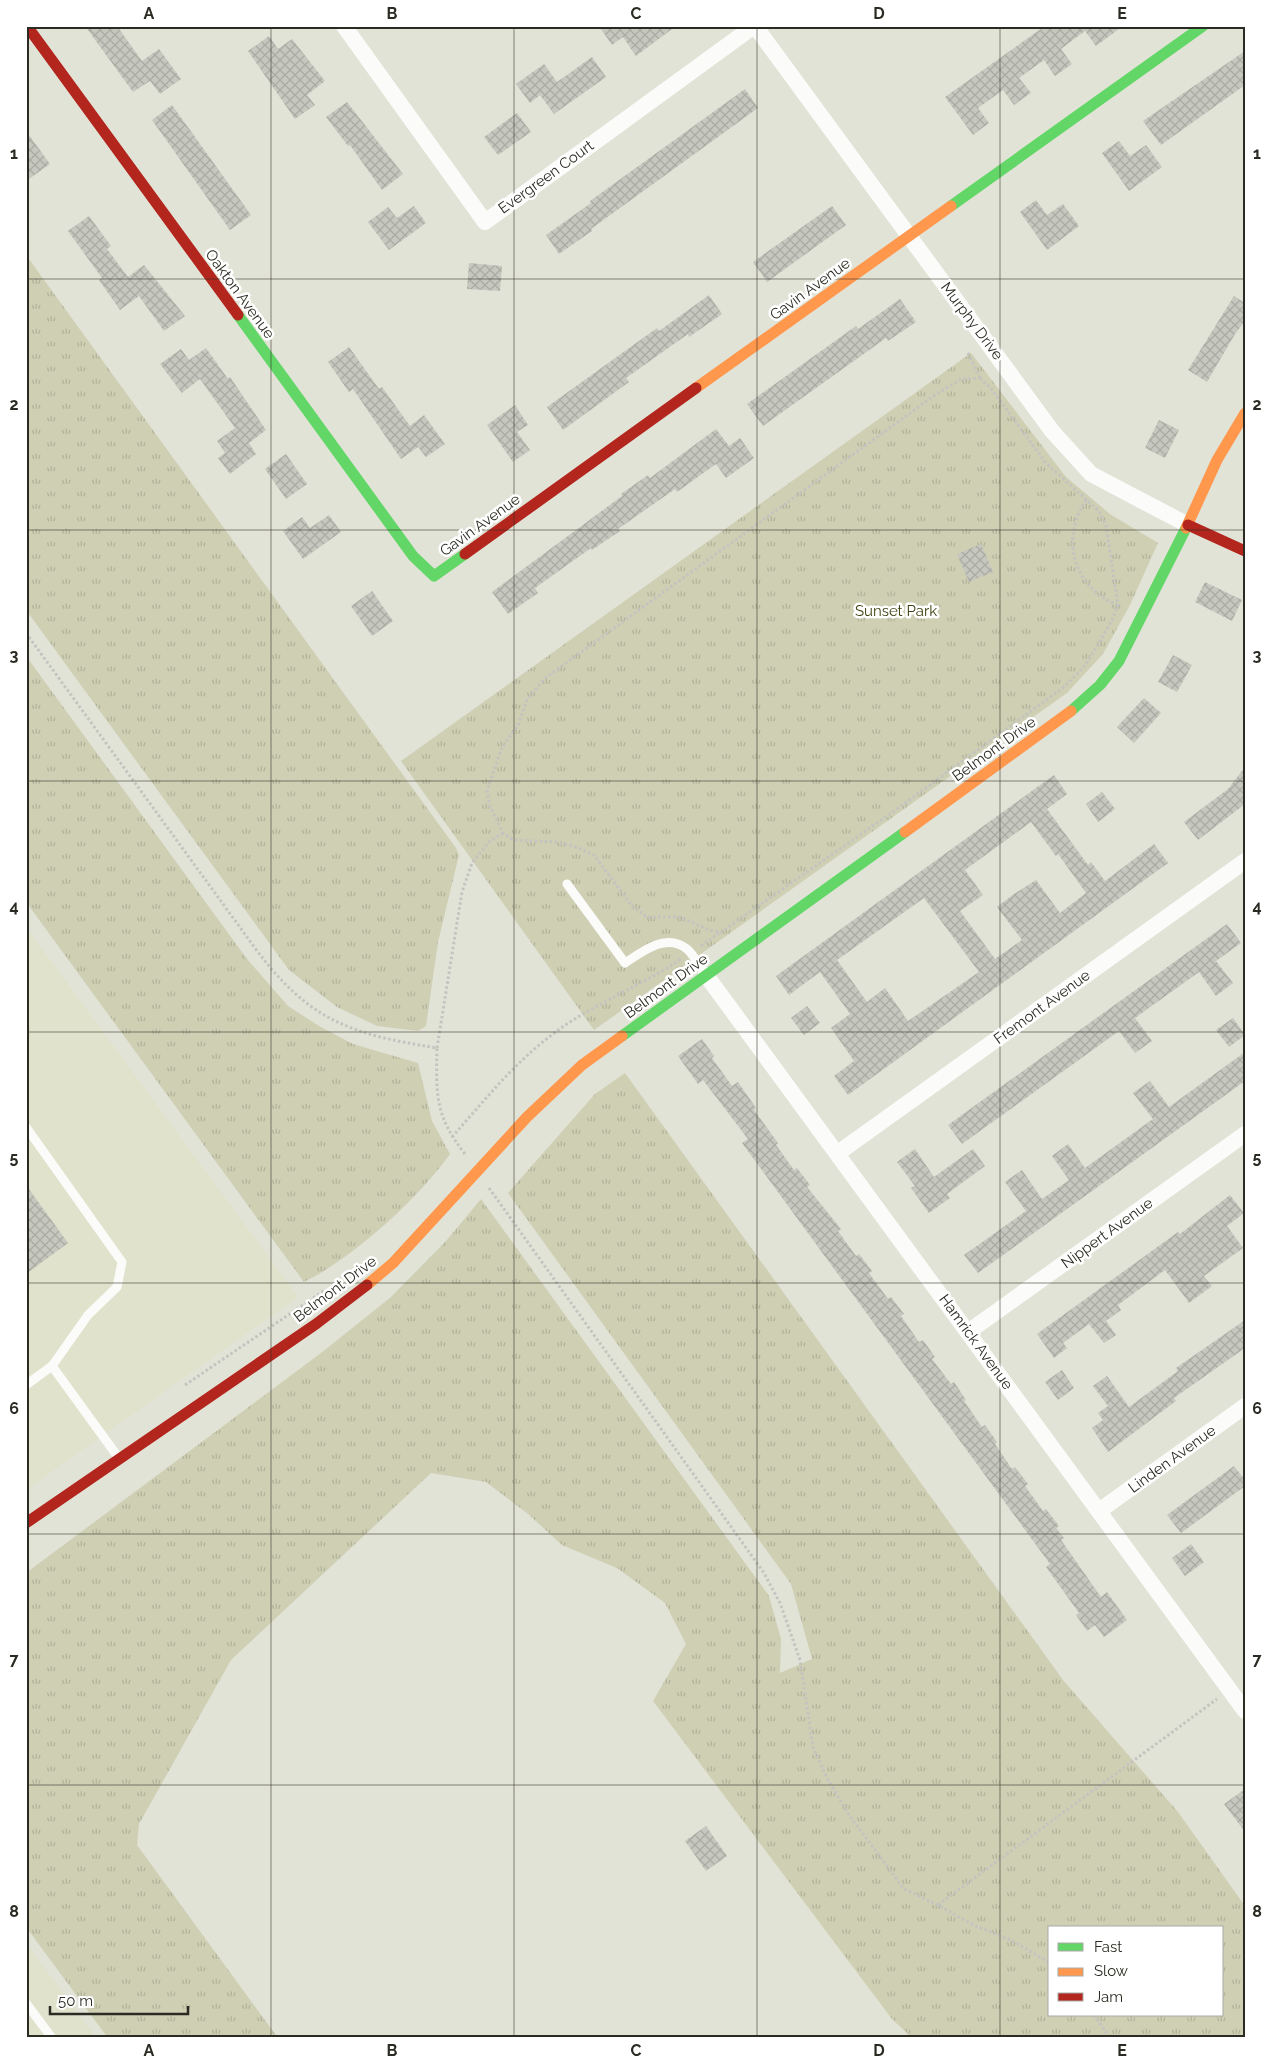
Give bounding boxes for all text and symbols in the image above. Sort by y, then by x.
text: A [144,4,155,23]
text: B [387,4,398,23]
text: C [631,4,642,23]
text: D [873,4,885,23]
text: E [1117,4,1127,23]
street label: Evergreen Court [495,136,597,218]
text: 1 [10,144,18,163]
text: 1 [1253,144,1261,163]
street label: Oakton Avenue [202,246,279,342]
street label: Gavin Avenue [766,254,854,324]
street label: Murphy Drive [937,279,1007,364]
text: 2 [9,395,19,414]
text: 2 [1252,395,1262,414]
street label: Gavin Avenue [436,490,524,560]
park label: Sunset Park [855,602,937,620]
text: 3 [10,646,19,665]
text: 3 [1253,646,1262,665]
street label: Belmont Drive [949,713,1039,785]
text: 4 [9,897,19,916]
text: 4 [1252,897,1262,916]
street label: Belmont Drive [621,950,711,1022]
street label: Fremont Avenue [990,966,1094,1048]
text: 5 [10,1148,19,1167]
text: 5 [1253,1148,1262,1167]
street label: Nippert Avenue [1058,1194,1156,1272]
street label: Belmont Drive [290,1252,380,1326]
street label: Hamrick Avenue [935,1291,1017,1393]
text: 6 [9,1399,19,1418]
text: 6 [1252,1399,1262,1418]
street label: Linden Avenue [1125,1421,1219,1497]
text: 7 [10,1650,19,1669]
text: 7 [1253,1650,1262,1669]
text: 8 [9,1902,19,1921]
text: 8 [1252,1902,1262,1921]
legend [1048,1926,1224,2016]
text: Fast [1094,1938,1122,1956]
text: Slow [1094,1962,1128,1980]
scale bar [50,1984,188,2016]
text: Jam [1094,1988,1123,2006]
text: 50 m [58,1992,93,2010]
text: A [144,2041,155,2060]
text: B [387,2041,398,2060]
text: C [631,2041,642,2060]
text: D [873,2041,885,2060]
text: E [1117,2041,1127,2060]

